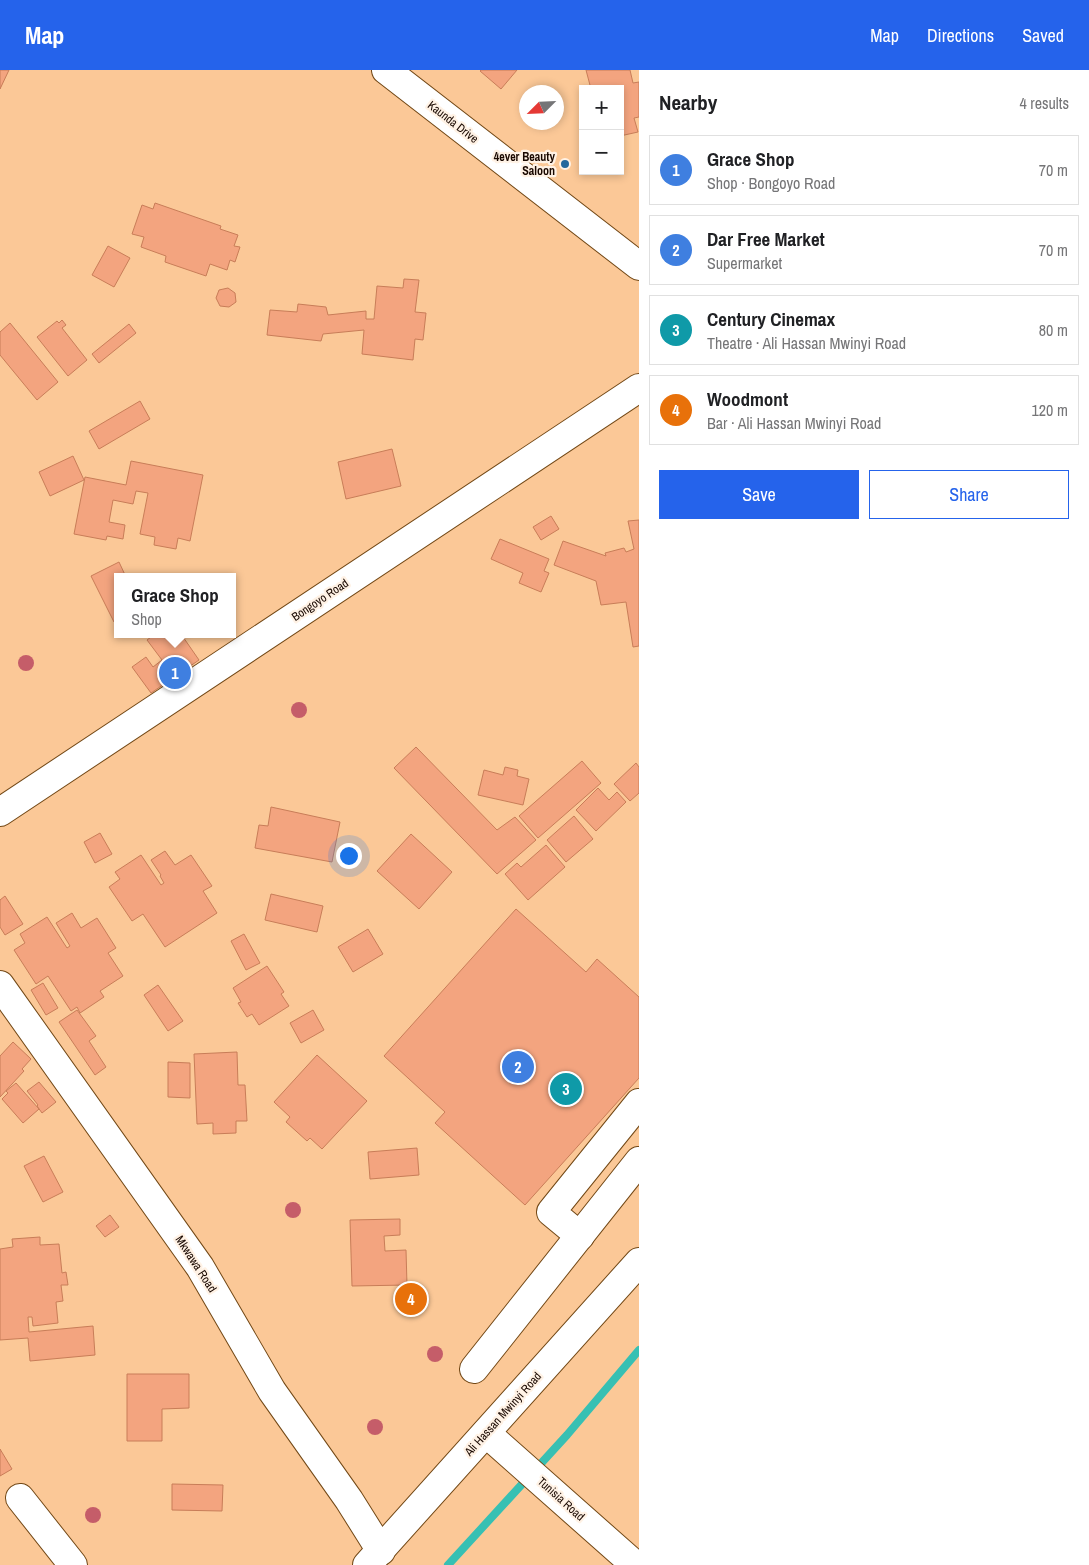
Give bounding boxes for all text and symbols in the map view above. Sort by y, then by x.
text: Map [25,19,64,51]
text: Map [870,23,899,48]
text: Directions [927,23,994,48]
text: Saved [1022,23,1064,48]
north arrow [519,85,564,130]
map controls [579,85,624,175]
button: + [579,85,624,130]
text: Nearby [659,88,717,117]
text: 4 results [1019,92,1069,114]
street label: Kaunda Drive [424,97,482,147]
button: − [579,130,624,175]
text: Grace Shop [707,146,794,172]
place label: 4ever Beauty Saloon [494,149,556,179]
marker: 4ever Beauty Saloon [559,158,571,170]
text: 1 [672,159,680,181]
text: 70 m [1039,159,1068,181]
text: Shop · Bongoyo Road [707,172,835,194]
text: Dar Free Market [707,226,825,252]
text: 2 [672,239,680,261]
text: 70 m [1039,239,1068,261]
text: Supermarket [707,252,782,274]
text: Century Cinemax [707,306,835,332]
text: 3 [672,319,680,341]
text: 80 m [1039,319,1068,341]
text: Theatre · Ali Hassan Mwinyi Road [707,332,906,354]
text: Woodmont [707,386,788,412]
text: 4 [672,399,680,421]
text: 120 m [1032,399,1068,421]
text: Bar · Ali Hassan Mwinyi Road [707,412,881,434]
button: Save [659,470,859,519]
button: Share [869,470,1069,519]
popup [114,573,236,638]
street label: Bongoyo Road [289,575,351,625]
text: Grace Shop [131,582,219,608]
text: Shop [131,608,162,630]
pin: 1 [159,654,191,692]
your location [336,843,362,869]
pin: 2 [502,1048,534,1086]
pin: 3 [550,1070,582,1108]
street label: Mkwawa Road [172,1233,220,1295]
pin: 4 [395,1280,427,1318]
street label: Ali Hassan Mwinyi Road [460,1369,545,1460]
street label: Tunisia Road [534,1474,588,1524]

